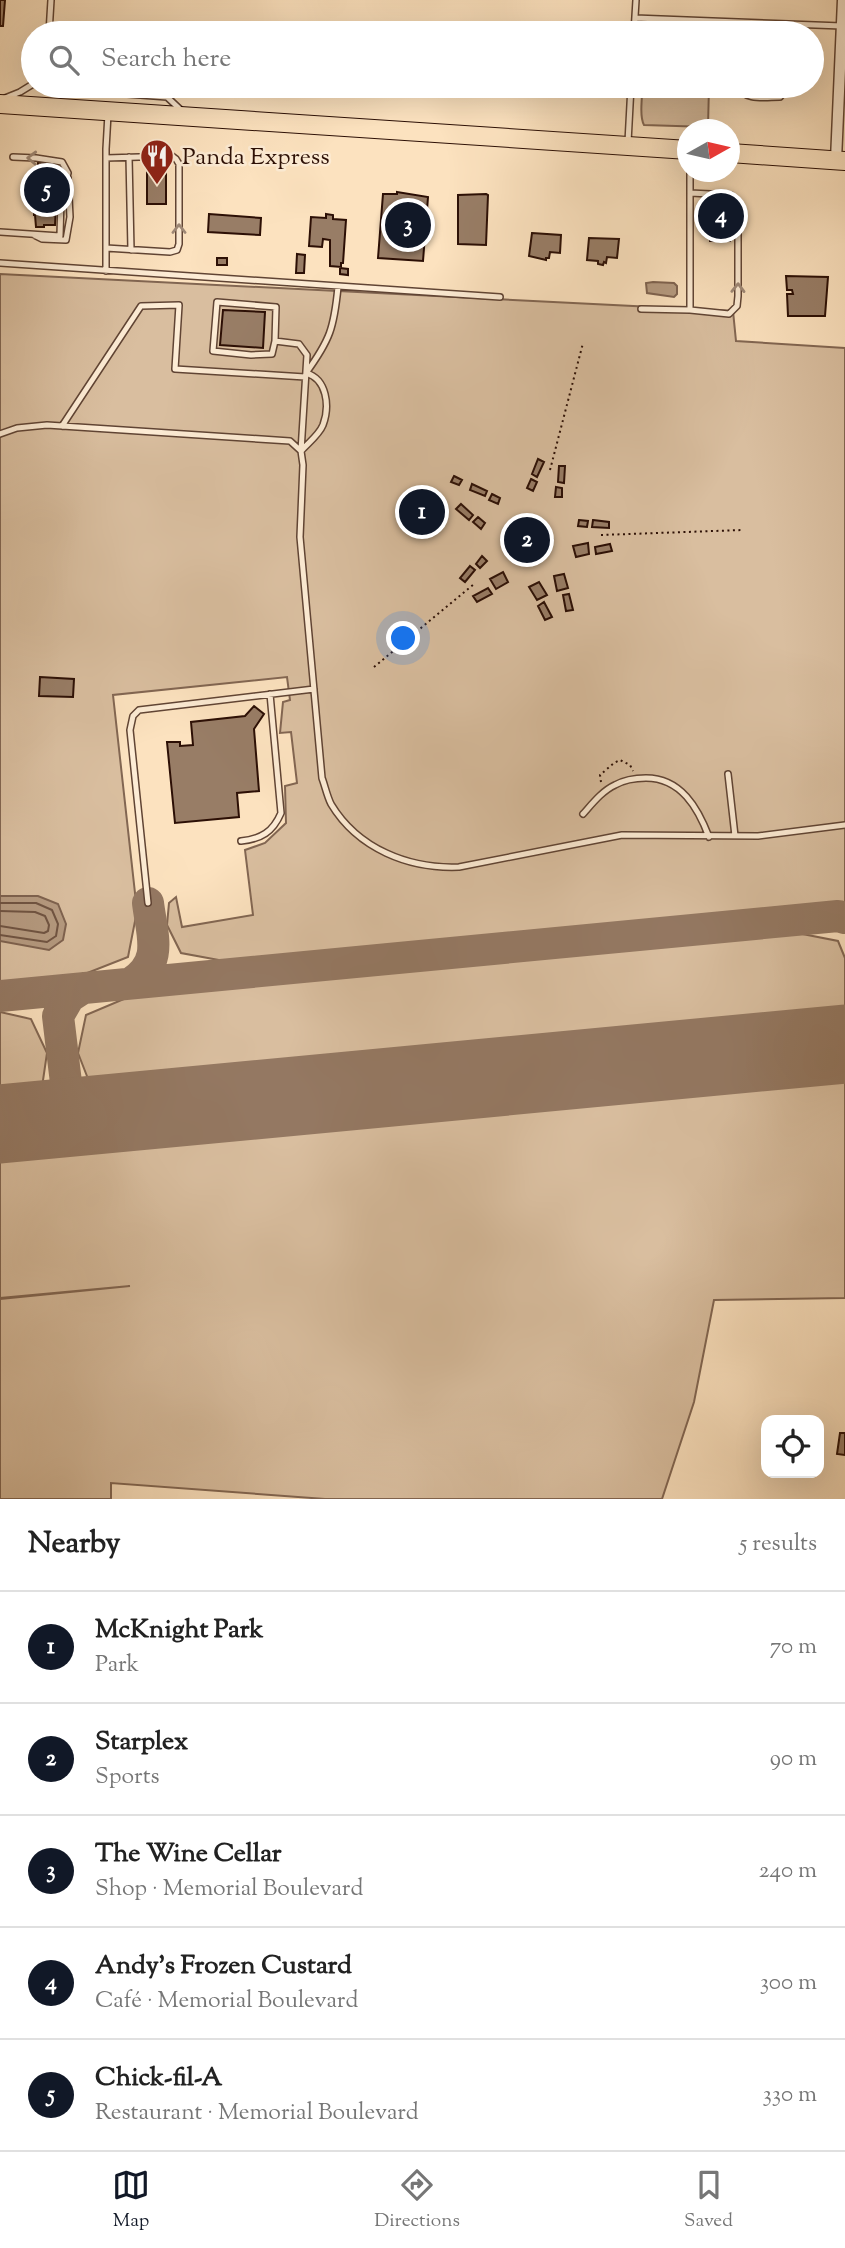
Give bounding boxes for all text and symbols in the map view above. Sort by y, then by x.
search box [21,21,824,98]
icon: search [45,41,83,79]
text: Search here [101,41,231,78]
north arrow [677,119,740,182]
restaurant icon: Panda Express [138,137,176,186]
place label: Panda Express [182,141,330,175]
one-way arrow [26,150,37,166]
pin: 5 [24,164,70,216]
pin: 4 [698,190,744,242]
pin: 3 [385,199,431,251]
one-way arrow [171,224,187,234]
one-way arrow [730,283,746,293]
pin: 1 [399,486,445,538]
pin: 2 [504,514,550,566]
your location [386,621,420,655]
map controls [761,1415,824,1478]
button: locate [761,1415,824,1478]
text: Nearby [28,1523,120,1566]
text: 5 results [740,1528,817,1561]
text: McKnight Park [95,1612,264,1649]
text: 1 [47,1631,55,1664]
text: 70 m [770,1631,817,1664]
text: Park [95,1649,139,1682]
text: Starplex [95,1724,188,1761]
text: 2 [46,1743,56,1776]
text: 90 m [770,1743,817,1776]
text: Sports [95,1761,160,1794]
text: The Wine Cellar [95,1836,282,1873]
text: 3 [46,1855,56,1888]
text: 240 m [759,1855,817,1888]
text: Shop · Memorial Boulevard [95,1873,363,1906]
text: Andy's Frozen Custard [95,1948,352,1985]
text: 4 [45,1967,57,2000]
text: 300 m [760,1967,817,2000]
text: Café · Memorial Boulevard [95,1985,358,2018]
text: Chick-fil-A [95,2060,222,2097]
text: 5 [47,2079,55,2112]
text: 330 m [763,2079,817,2112]
text: Restaurant · Memorial Boulevard [95,2097,419,2130]
tab: Map [112,2166,150,2235]
tab: Directions [374,2166,460,2235]
tab: Saved [684,2166,733,2235]

